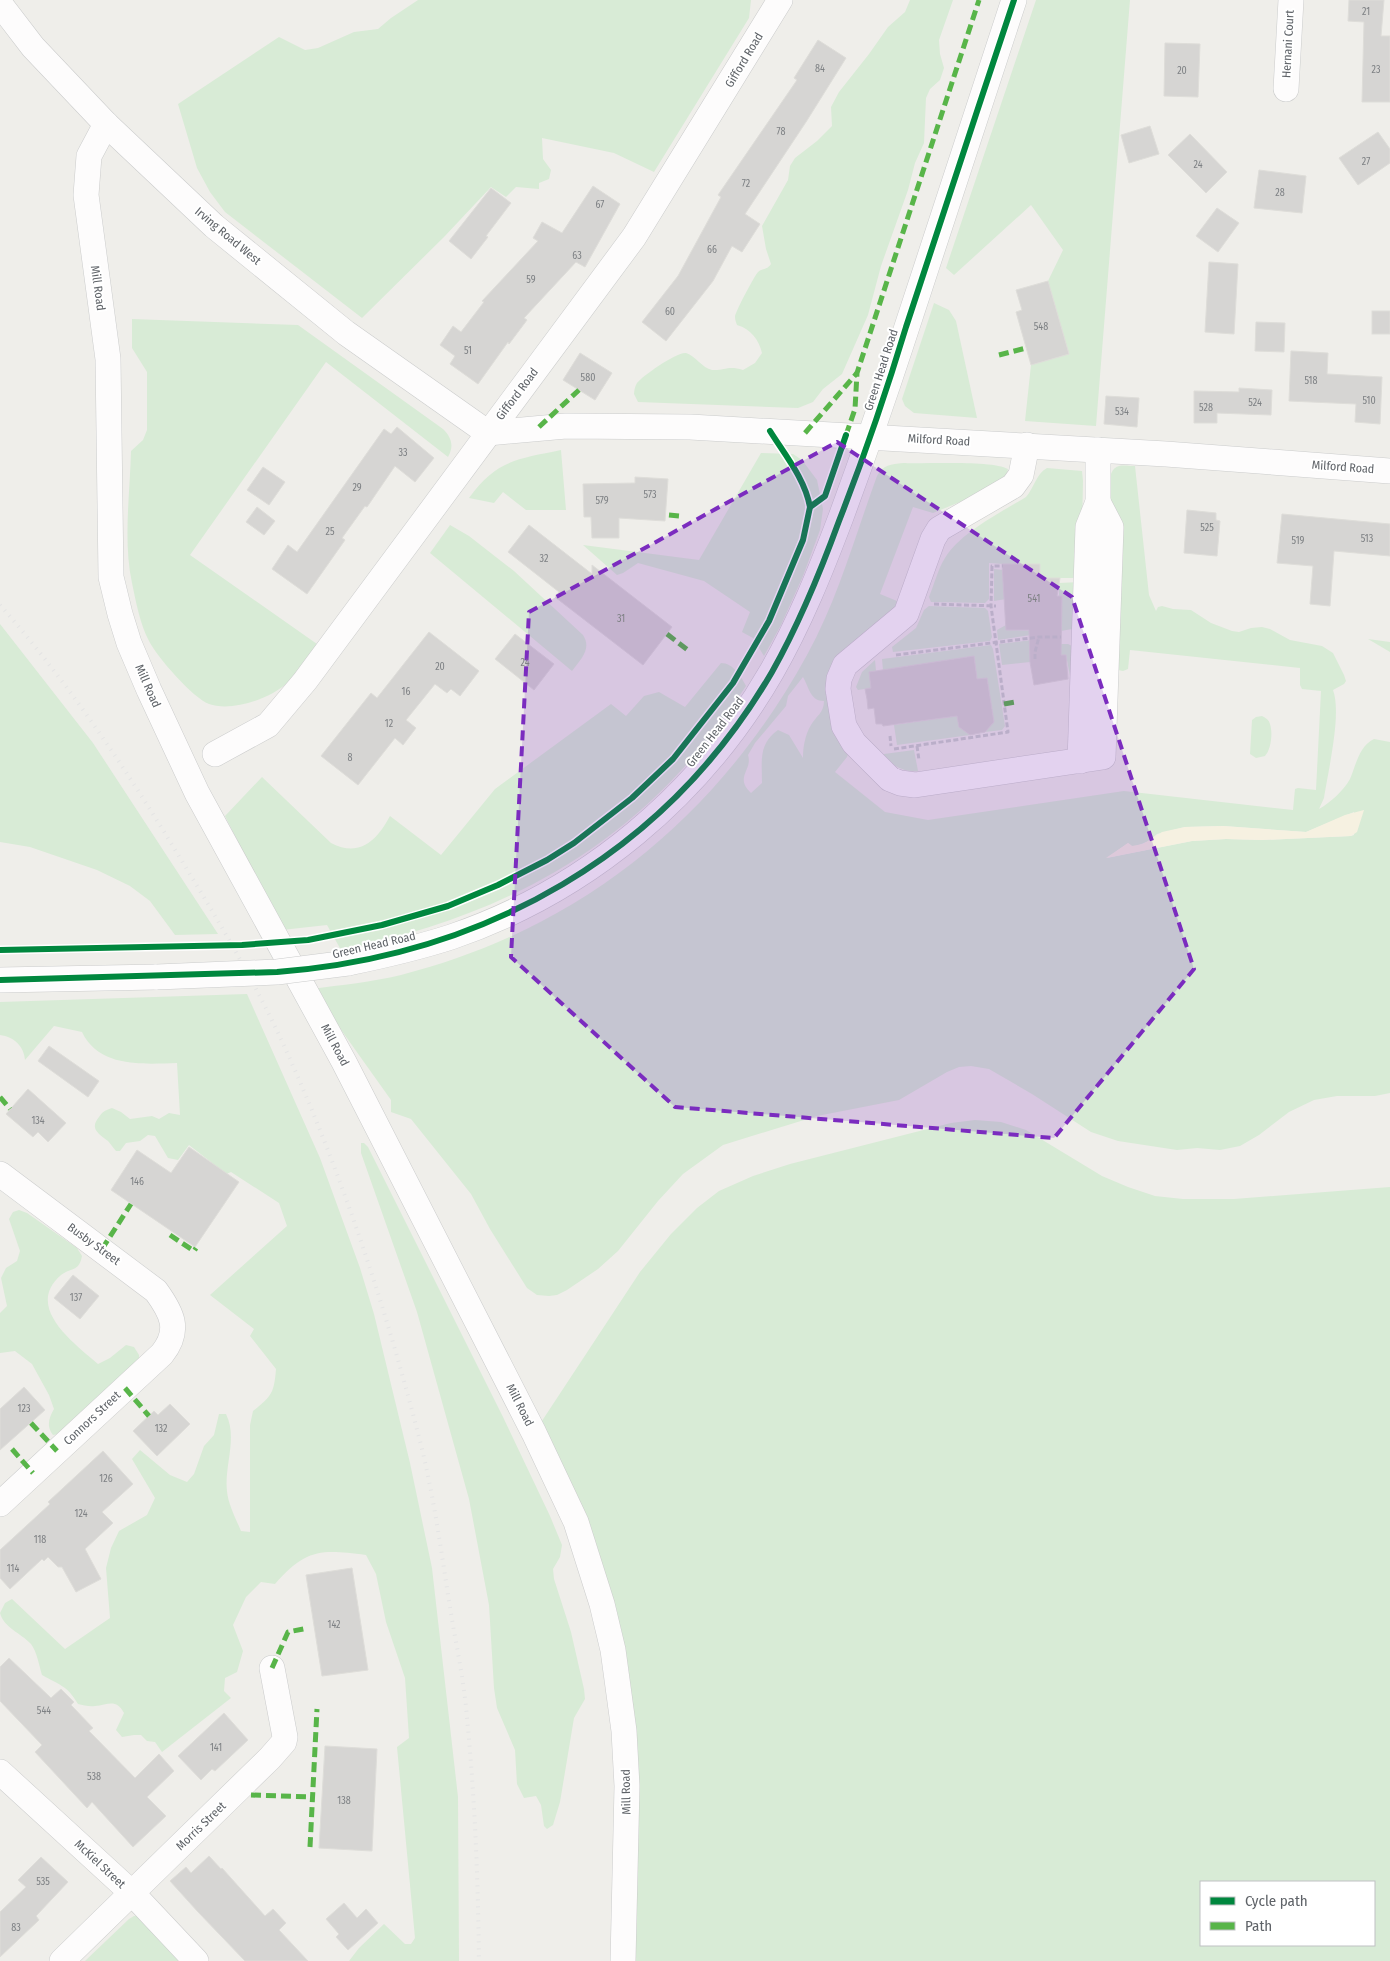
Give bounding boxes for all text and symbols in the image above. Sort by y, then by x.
house number: 21 [1362,6,1370,18]
street label: Hernani Court [1279,9,1297,78]
street label: Gifford Road [722,30,766,90]
house number: 84 [815,63,825,75]
house number: 23 [1372,64,1381,76]
house number: 20 [1177,65,1187,77]
house number: 78 [777,126,785,138]
house number: 27 [1362,156,1370,168]
house number: 24 [1193,159,1203,171]
house number: 72 [742,178,751,190]
house number: 28 [1275,187,1285,199]
house number: 67 [596,199,604,211]
street label: Irving Road West [192,204,264,268]
house number: 66 [707,244,717,256]
house number: 63 [572,250,582,262]
street label: Mill Road [88,264,108,312]
house number: 59 [526,274,536,286]
house number: 60 [665,306,675,318]
house number: 548 [1034,321,1048,333]
street label: Green Head Road [861,327,901,413]
house number: 51 [464,345,472,357]
street label: Gifford Road [493,365,541,423]
house number: 580 [581,372,595,384]
house number: 518 [1305,375,1318,387]
house number: 510 [1362,395,1376,407]
house number: 524 [1248,397,1262,409]
house number: 528 [1199,402,1213,414]
house number: 534 [1115,406,1129,418]
street label: Milford Road [907,431,971,449]
house number: 33 [398,447,408,459]
street label: Milford Road [1311,458,1375,476]
house number: 29 [352,482,362,494]
house number: 573 [644,489,657,501]
house number: 579 [595,495,609,507]
house number: 525 [1200,522,1214,534]
house number: 25 [326,526,335,538]
house number: 513 [1361,533,1374,545]
house number: 519 [1292,535,1305,547]
house number: 32 [540,553,549,565]
house number: 541 [1028,593,1040,605]
house number: 31 [617,613,625,625]
house number: 24 [520,657,530,669]
house number: 20 [435,661,445,673]
street label: Mill Road [132,662,164,710]
house number: 16 [402,686,410,698]
street label: Green Head Road [683,694,747,770]
house number: 12 [385,718,394,730]
house number: 8 [348,752,353,764]
street label: Green Head Road [331,929,417,961]
street label: Mill Road [318,1022,352,1068]
house number: 134 [31,1115,45,1127]
house number: 146 [130,1176,144,1188]
street label: Busby Street [65,1220,123,1268]
house number: 137 [70,1292,82,1304]
street label: Mill Road [503,1382,537,1428]
street label: Connors Street [61,1388,123,1448]
house number: 123 [18,1403,31,1415]
house number: 132 [155,1423,168,1435]
house number: 126 [99,1473,113,1485]
house number: 124 [75,1508,88,1520]
house number: 118 [34,1534,46,1546]
house number: 114 [7,1563,19,1575]
house number: 142 [327,1619,341,1631]
house number: 544 [37,1705,51,1717]
house number: 141 [210,1742,222,1754]
street label: Mill Road [619,1769,633,1815]
house number: 538 [87,1771,101,1783]
house number: 138 [337,1795,351,1807]
street label: Morris Street [173,1799,229,1853]
street label: McKiel Street [72,1837,128,1891]
house number: 535 [36,1876,50,1888]
legend [1200,1881,1375,1946]
text: Cycle path [1245,1892,1308,1910]
text: Path [1245,1917,1272,1935]
house number: 83 [11,1922,21,1934]

